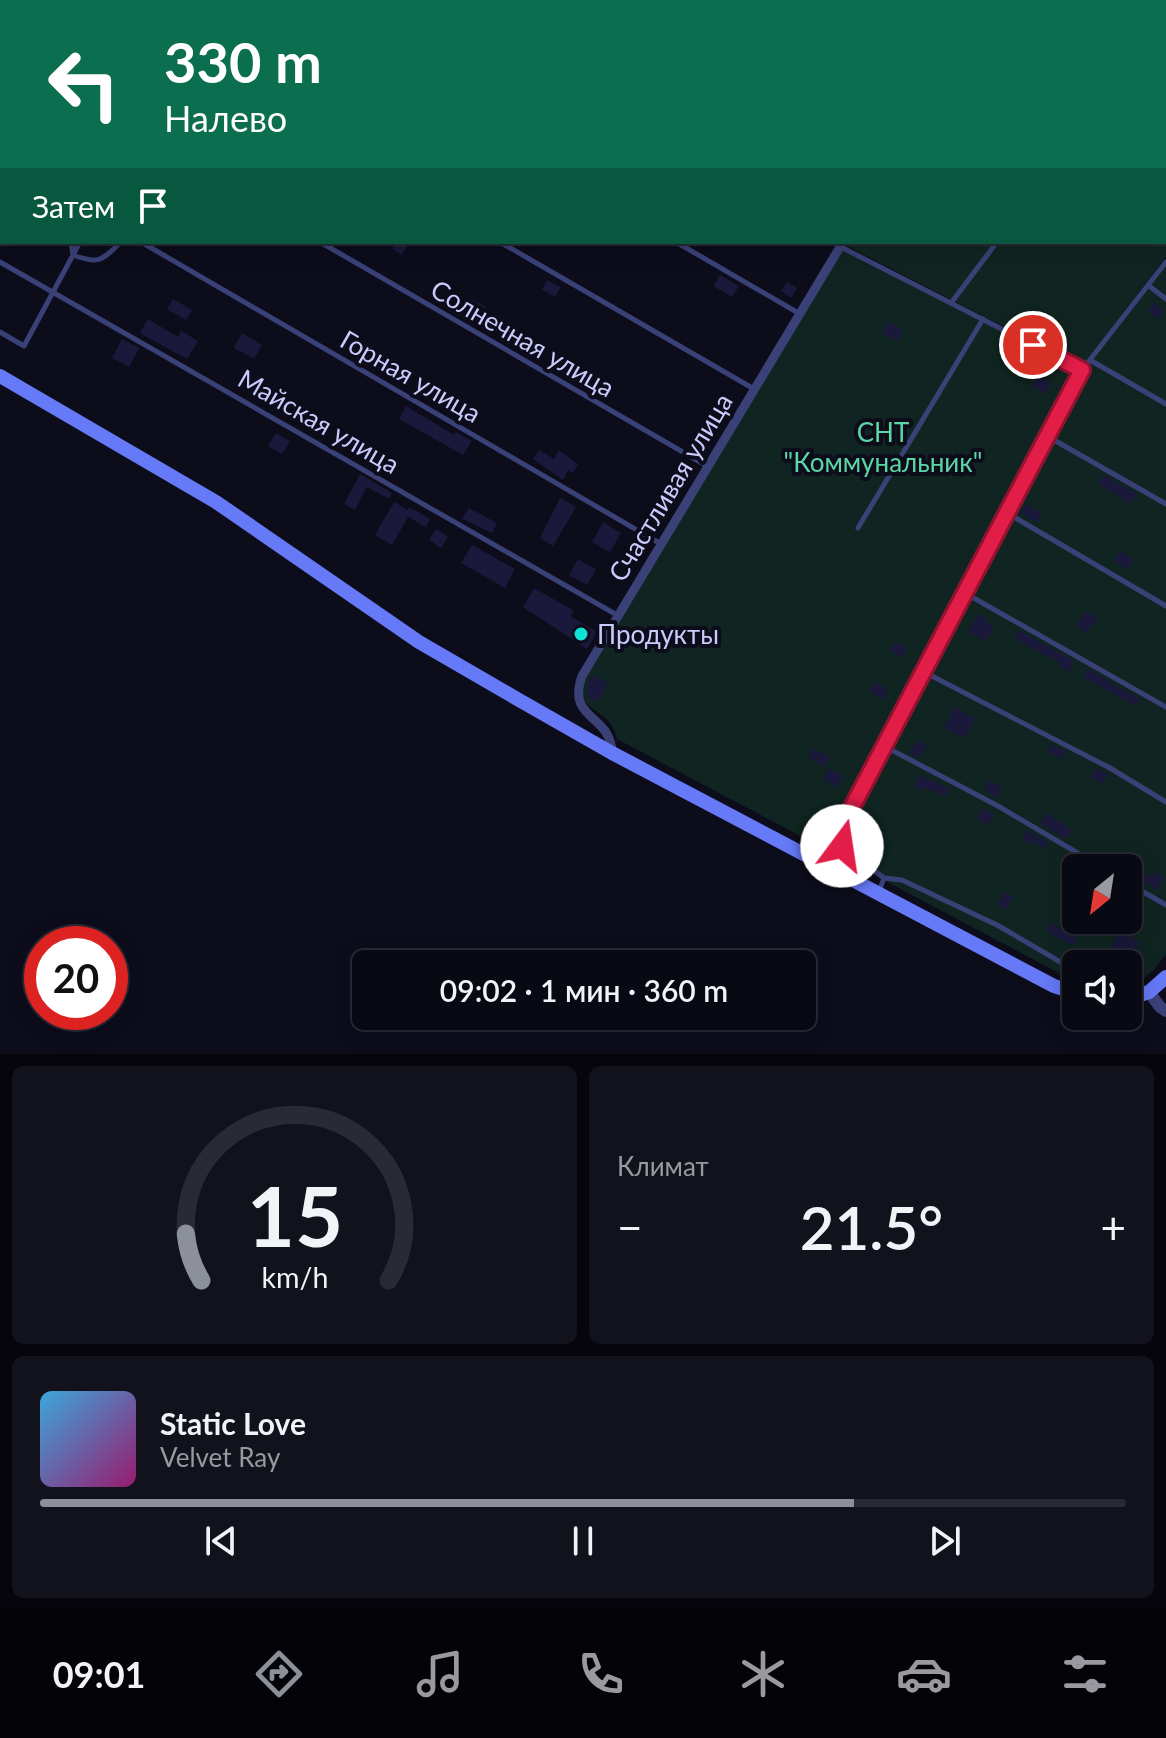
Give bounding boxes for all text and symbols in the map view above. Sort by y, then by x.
text: 330 m [164,28,322,95]
icon: left [32,32,136,136]
text: Налево [164,96,287,140]
icon: arrive [131,184,175,228]
text: Затем [32,188,115,224]
street label: Солнечная улица [426,273,620,403]
pin [999,311,1067,379]
street label: Горная улица [335,323,487,429]
icon: arrive [1011,323,1055,367]
street label: Майская улица [233,362,405,480]
street label: Счастливая улица [601,387,739,587]
park label: СНТ "Коммунальник" [784,416,982,478]
place label: Продукты [597,618,719,650]
marker: Продукты [572,625,590,643]
position arrow [800,804,884,888]
north arrow [1062,854,1142,934]
map controls [1062,854,1142,1030]
speed limit sign: 20 [24,926,128,1030]
button: sound [1062,950,1142,1030]
text: 09:02 · 1 мин · 360 m [440,972,728,1008]
text: Климат [617,1150,709,1182]
text: 15 [246,1165,343,1265]
text: 21.5° [800,1191,943,1263]
text: − [617,1201,643,1253]
text: + [1100,1201,1126,1253]
text: km/h [261,1260,328,1294]
text: Static Love [160,1405,306,1441]
text: Velvet Ray [160,1441,280,1473]
icon: previous [199,1519,243,1563]
icon: pause [561,1519,605,1563]
icon: next [923,1519,967,1563]
icon: directions [251,1646,307,1702]
icon: music [412,1646,468,1702]
icon: phone [573,1646,629,1702]
icon: climate [735,1646,791,1702]
icon: car [896,1646,952,1702]
icon: filters [1057,1646,1113,1702]
text: 09:01 [53,1652,145,1696]

